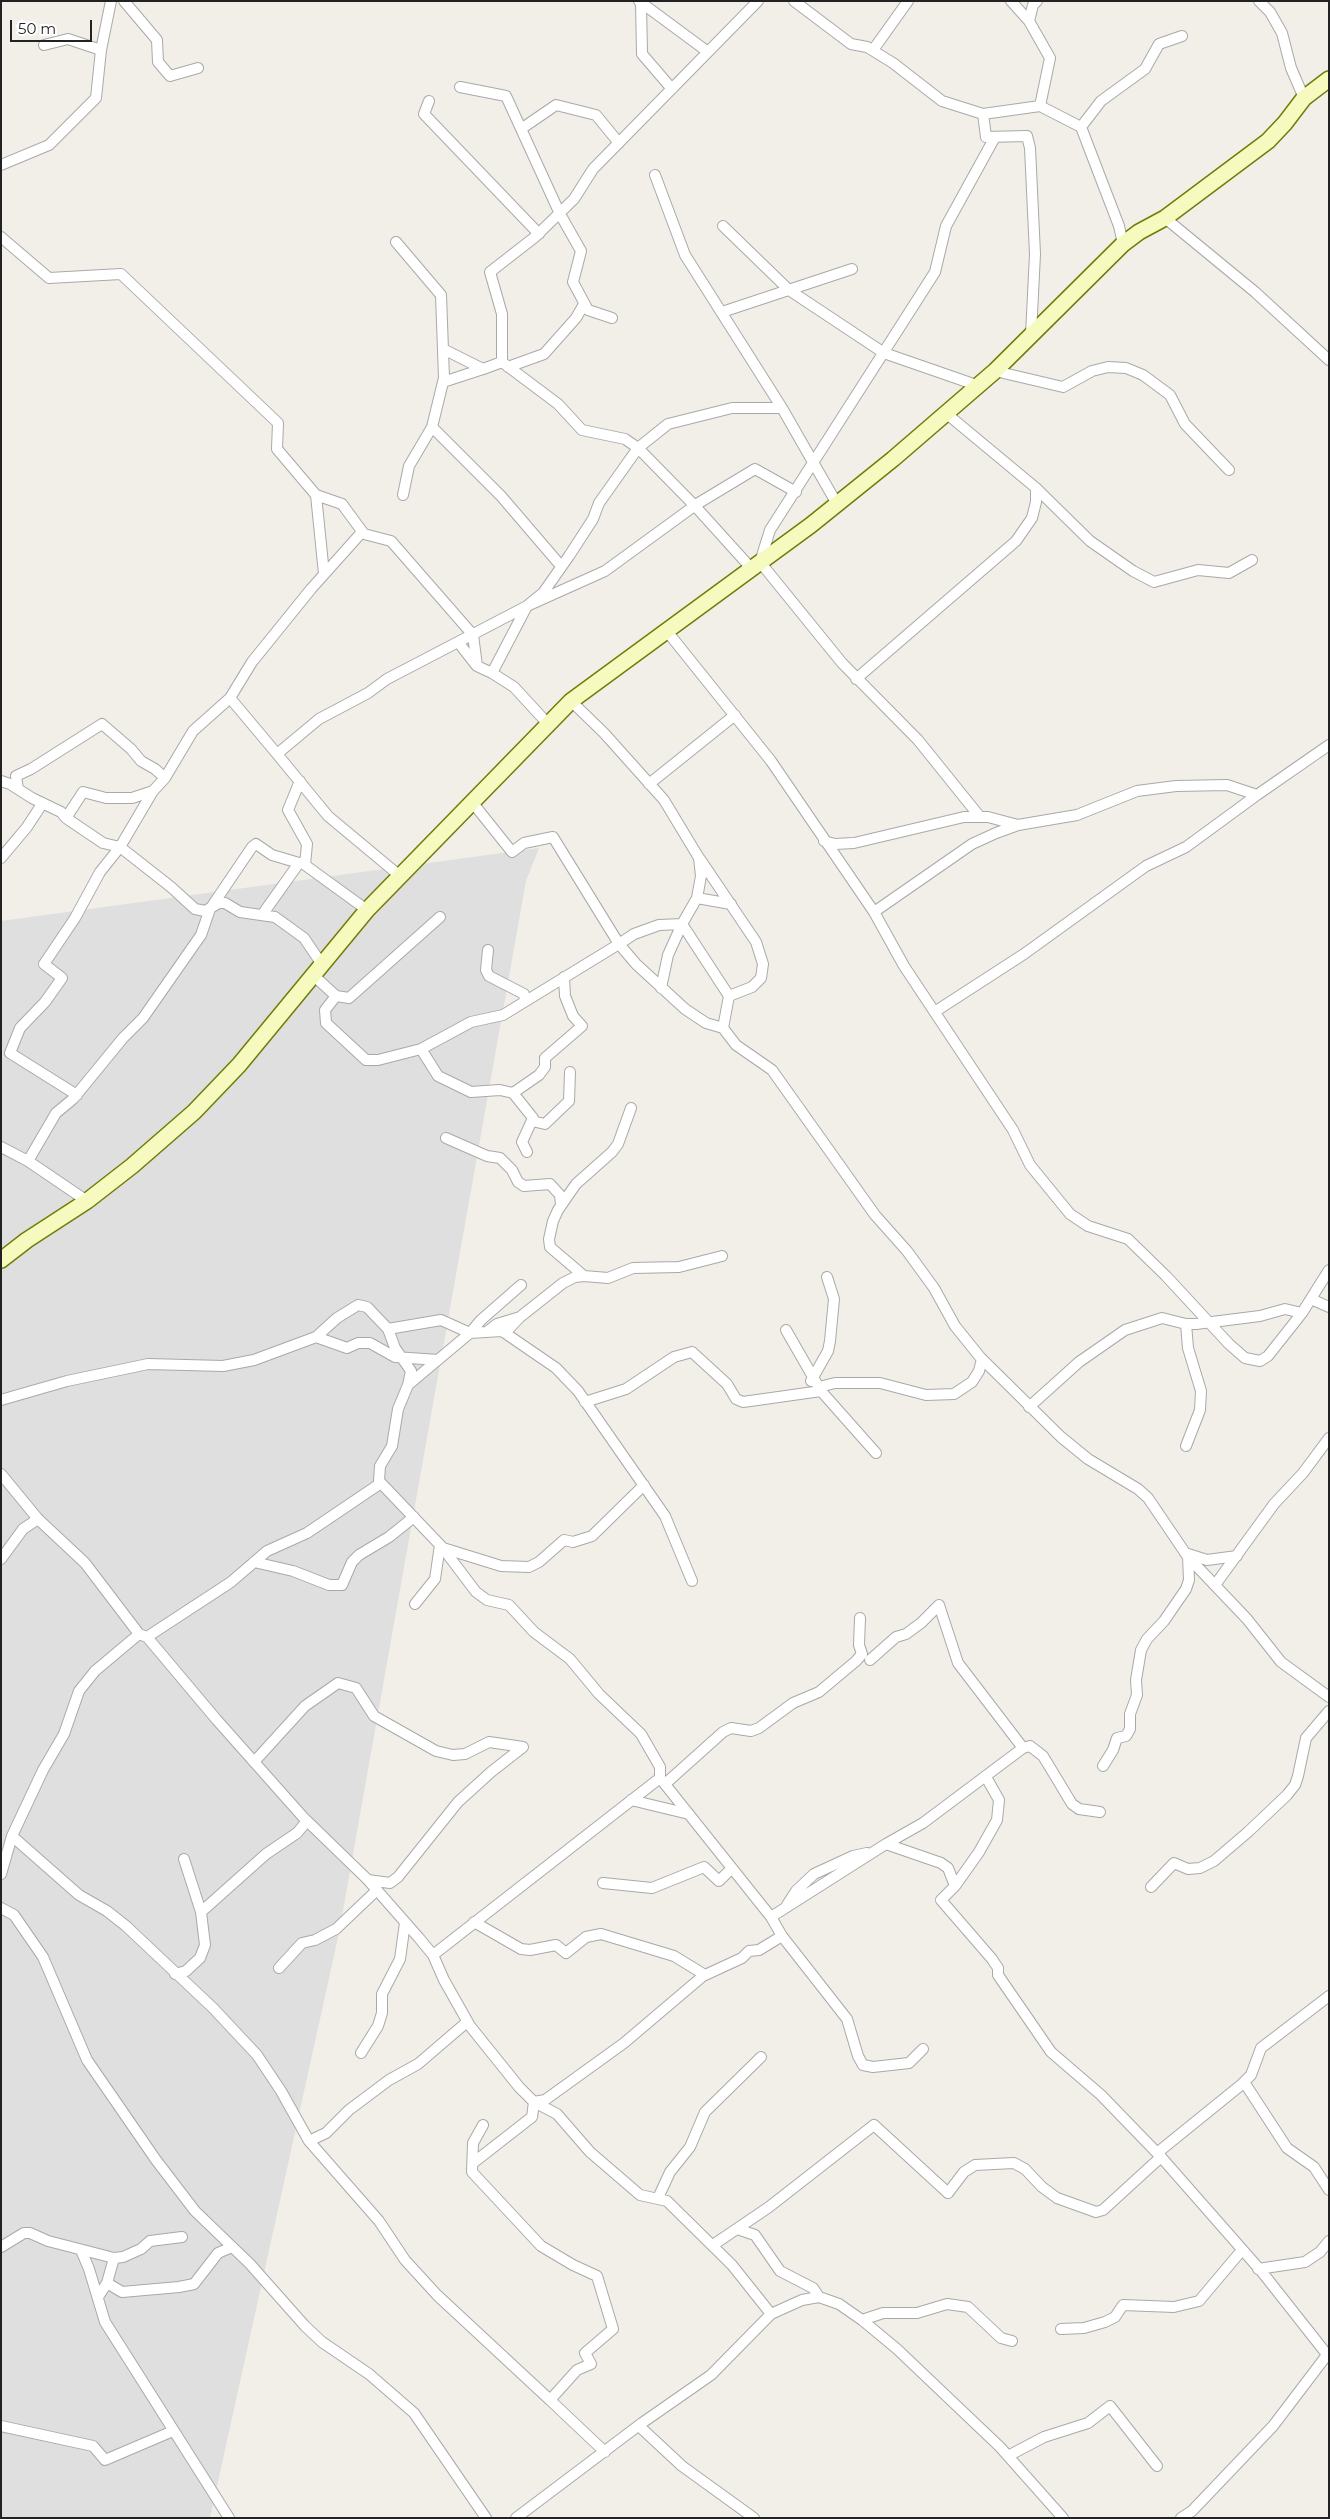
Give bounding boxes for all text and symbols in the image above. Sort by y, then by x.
scale bar [12,10,95,42]
text: 50 m [18,19,56,38]

